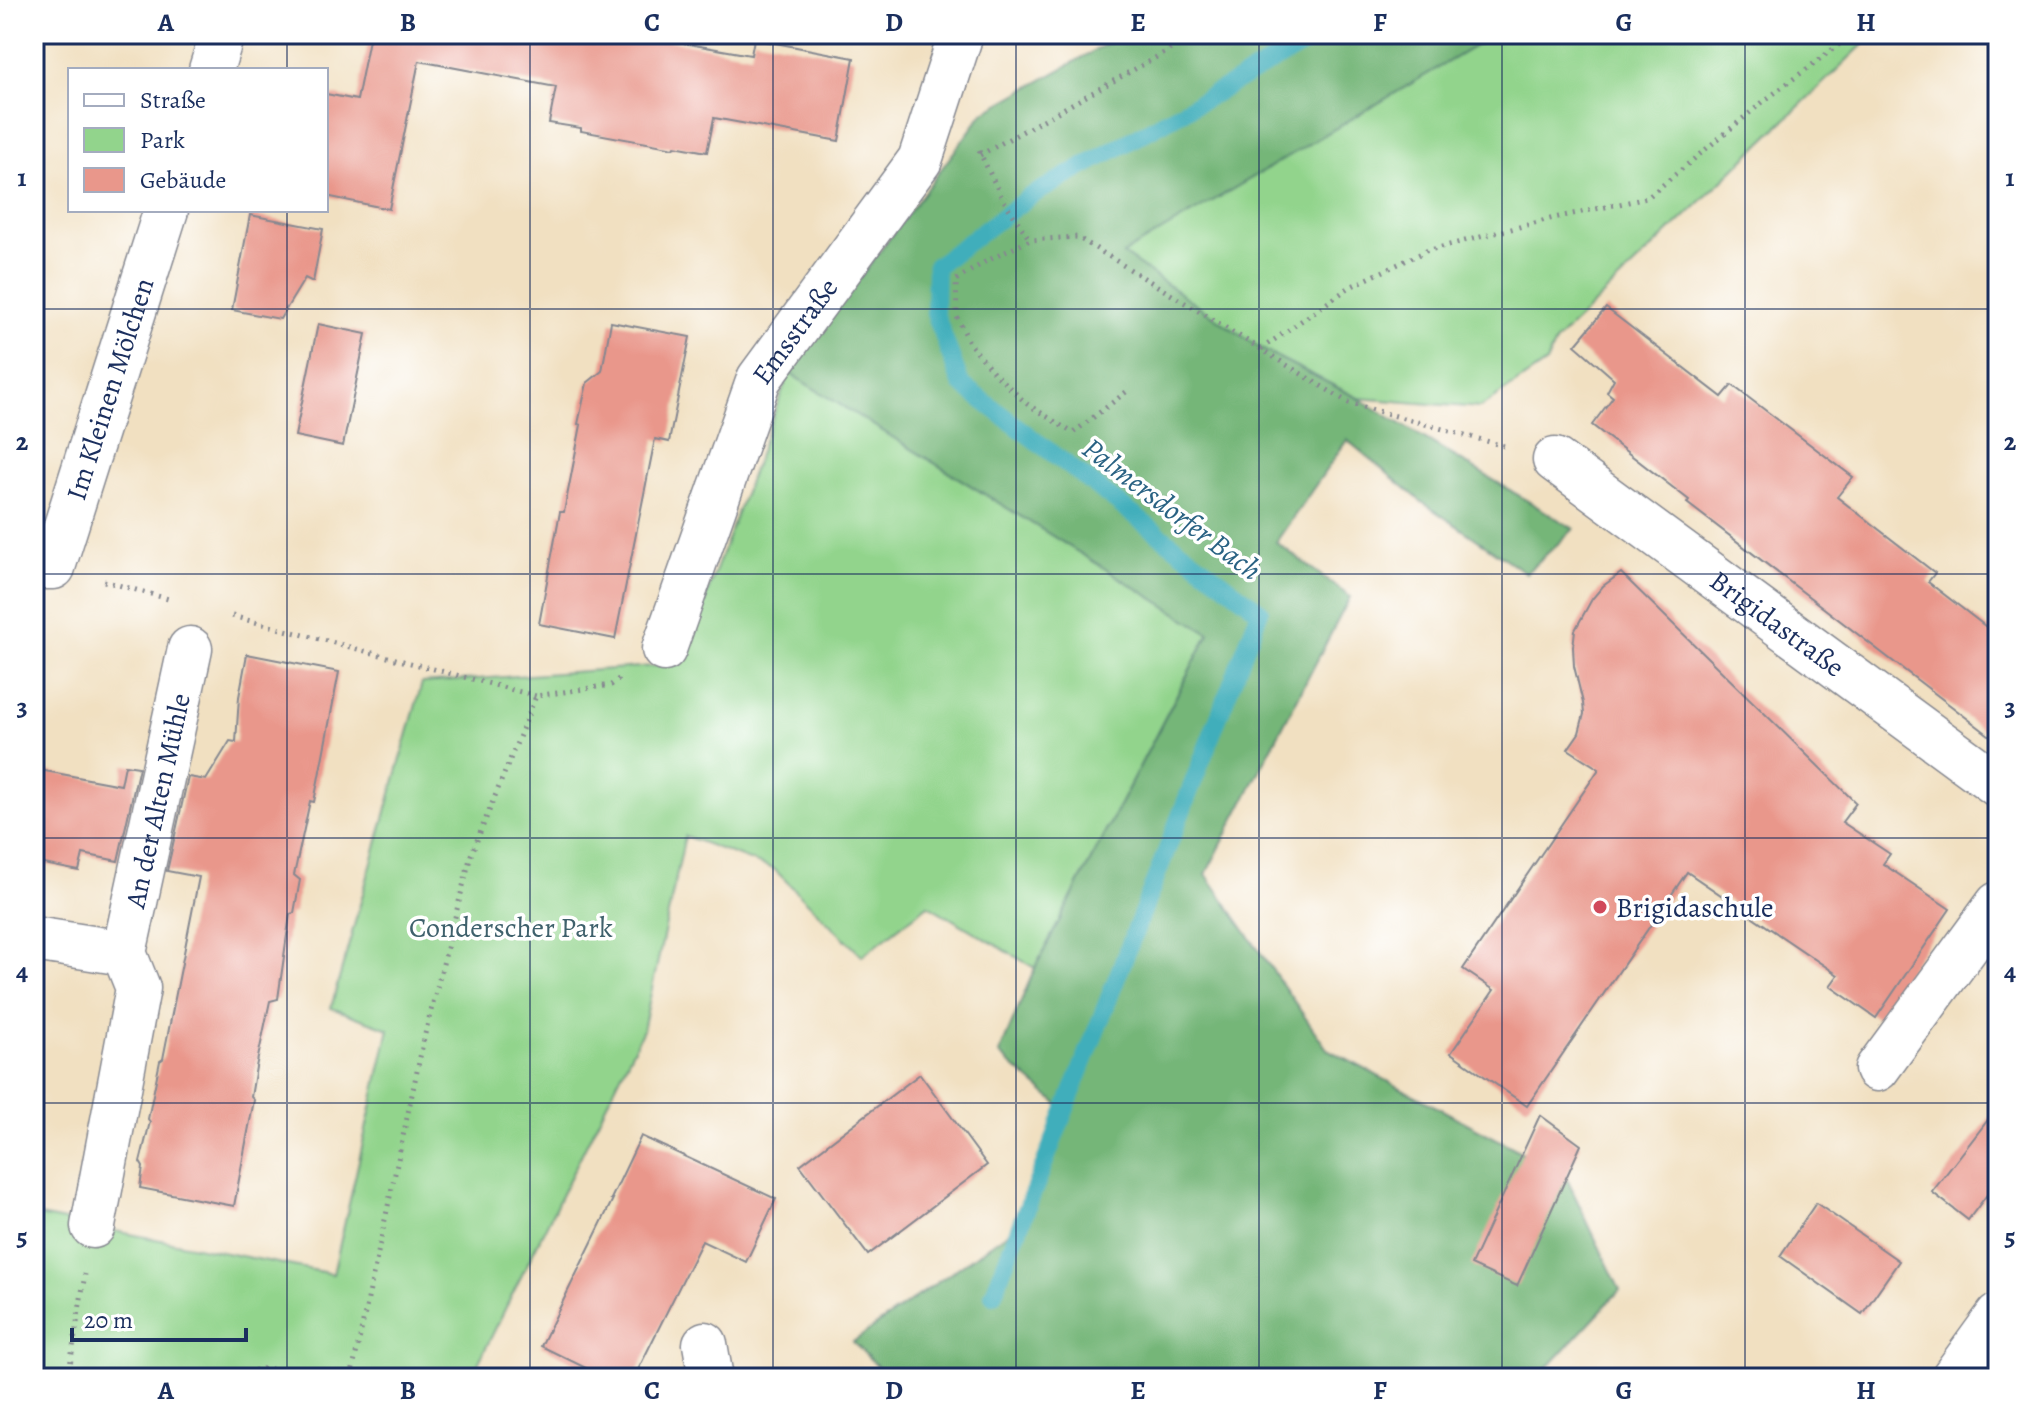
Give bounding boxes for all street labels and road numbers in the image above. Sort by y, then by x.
street label: Emsstraße [743,270,847,392]
street label: Im Kleinen Mölchen [57,273,163,505]
street label: Brigidastraße [1702,562,1852,686]
street label: An der Alten Mühle [116,690,200,912]

